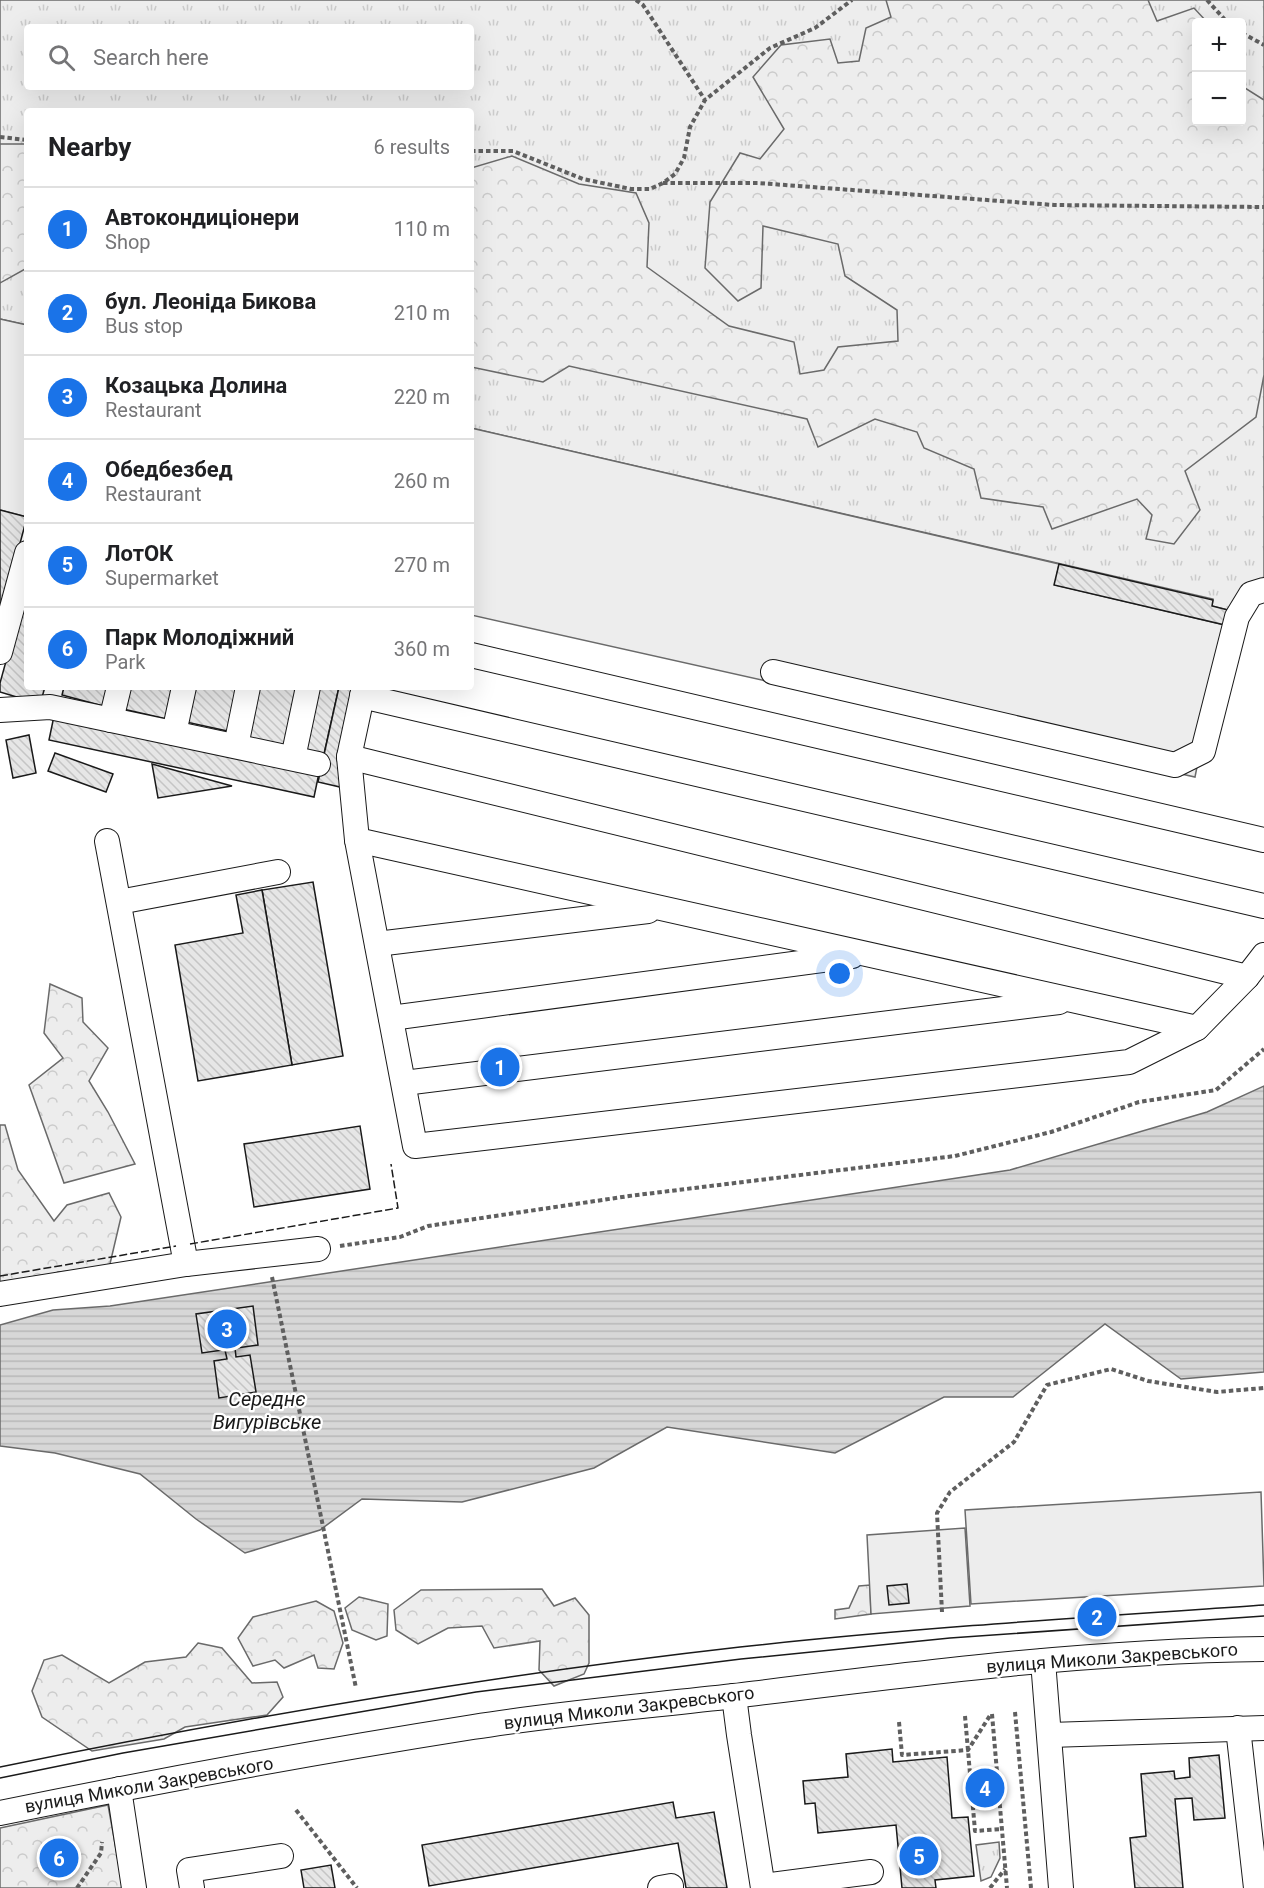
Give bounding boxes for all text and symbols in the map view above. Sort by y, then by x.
map controls [1192,18,1246,126]
button: + [1192,18,1246,72]
search box [24,24,474,90]
icon: search [45,41,78,74]
text: Search here [93,45,209,70]
button: − [1192,72,1246,126]
text: Nearby [48,132,131,162]
text: 6 results [374,135,450,159]
text: Автокондиціонери [105,205,299,230]
text: 1 [62,217,73,241]
text: 110 m [394,217,450,241]
text: Shop [105,230,151,254]
text: бул. Леоніда Бикова [105,289,316,314]
text: 2 [62,301,73,325]
text: 210 m [394,301,450,325]
text: Bus stop [105,314,183,338]
text: Козацька Долина [105,373,287,398]
text: 3 [62,385,73,409]
text: 220 m [394,385,450,409]
text: Restaurant [105,398,202,422]
text: Обедбезбед [105,457,233,482]
text: 4 [62,469,73,493]
text: 260 m [394,469,450,493]
text: Restaurant [105,482,202,506]
text: ЛотОК [105,541,173,566]
text: 5 [62,553,73,577]
text: 270 m [394,553,450,577]
text: Supermarket [105,566,219,590]
text: Парк Молодіжний [105,625,294,650]
text: 6 [62,637,73,661]
text: 360 m [394,637,450,661]
text: Park [105,650,145,674]
your location [825,959,854,988]
pin: 1 [480,1044,520,1090]
pin: 3 [208,1306,246,1352]
water label: Середнє Вигурівське [213,1387,321,1434]
pin: 2 [1078,1594,1116,1640]
street label: вулиця Миколи Закревського [985,1638,1238,1677]
street label: вулиця Миколи Закревського [503,1682,755,1733]
street label: вулиця Миколи Закревського [23,1752,275,1817]
pin: 4 [966,1766,1004,1810]
pin: 5 [900,1834,938,1878]
pin: 6 [40,1836,78,1880]

